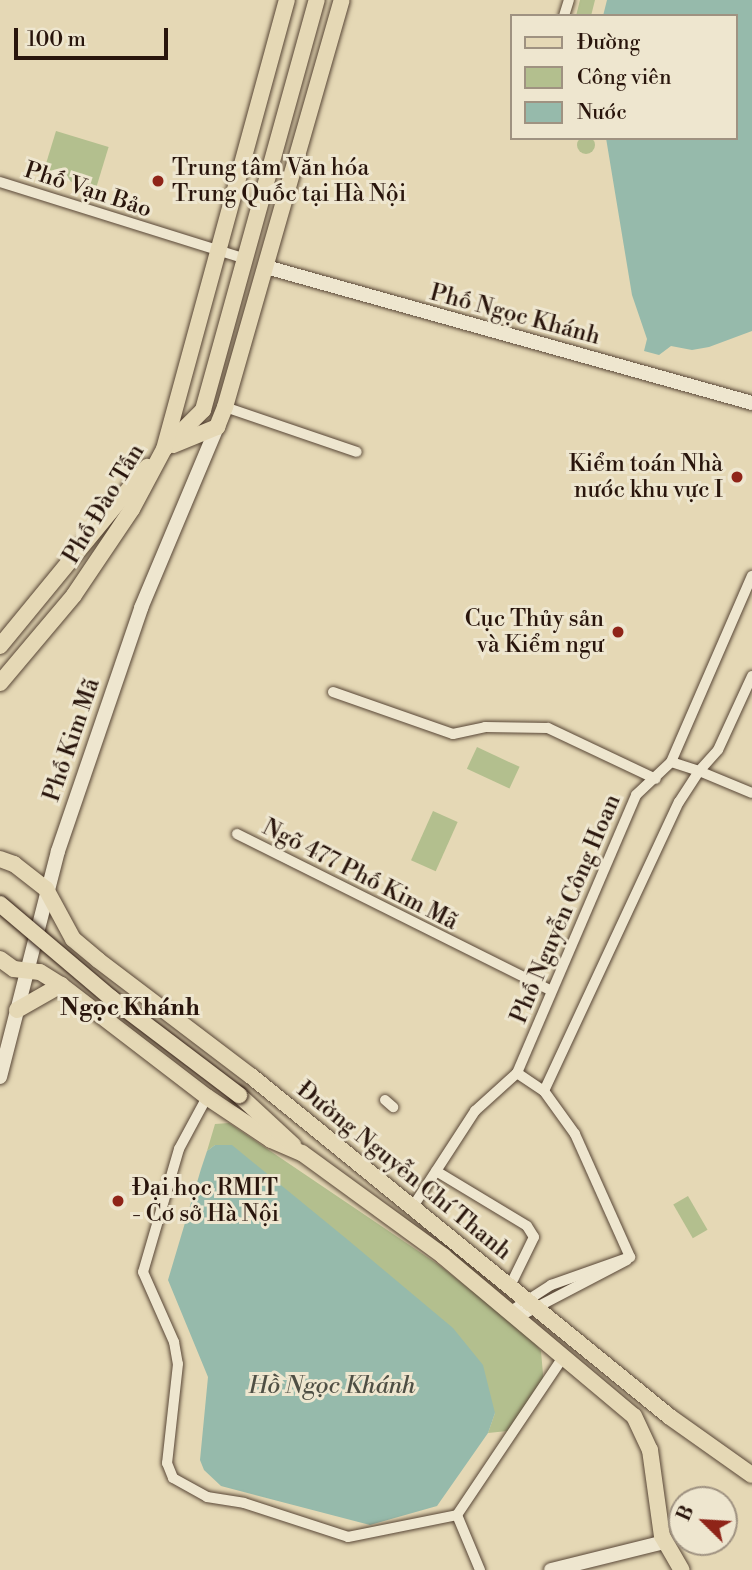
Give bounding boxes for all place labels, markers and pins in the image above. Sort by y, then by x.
place label: Trung tâm Văn hóa Trung Quốc tại Hà Nội [172,154,406,208]
marker: Trung tâm Văn hóa Trung Quốc tại Hà Nội [150,173,166,189]
place label: Kiểm toán Nhà nước khu vực I [569,450,723,504]
marker: Kiểm toán Nhà nước khu vực I [729,469,745,485]
place label: Cục Thủy sản và Kiểm ngư [465,605,604,659]
marker: Cục Thủy sản và Kiểm ngư [610,624,626,640]
place label: Đại học RMIT - Cơ sở Hà Nội [132,1174,279,1228]
marker: Đại học RMIT - Cơ sở Hà Nội [110,1193,126,1209]

